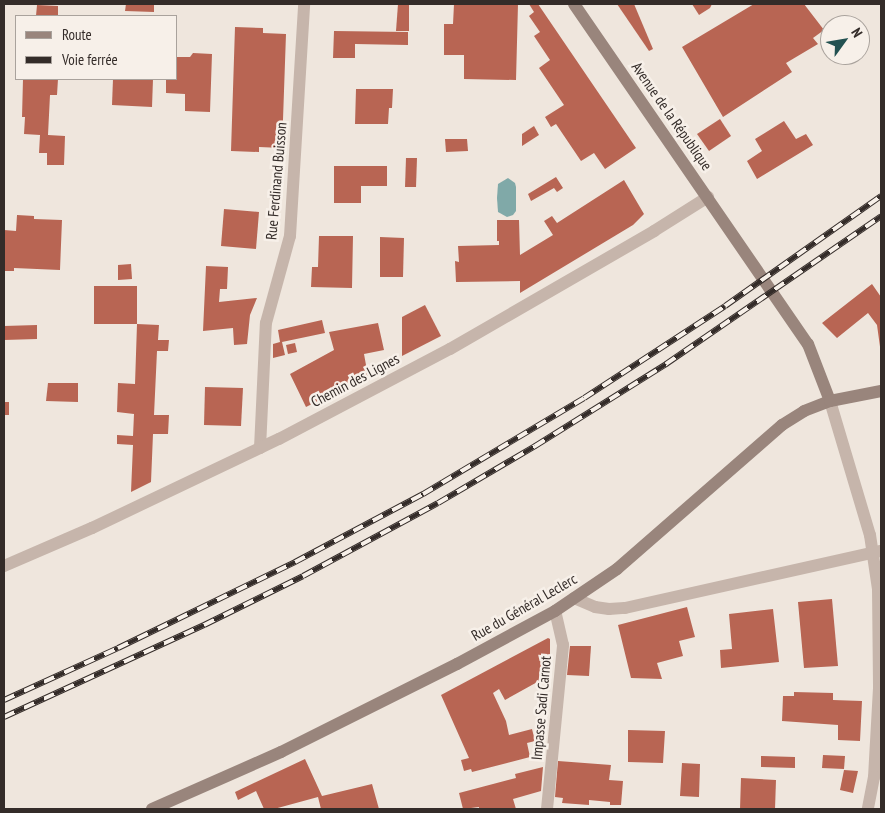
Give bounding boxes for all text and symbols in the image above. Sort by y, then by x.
legend [15,15,178,80]
north arrow [820,15,870,65]
text: Route [62,25,92,44]
text: N [847,25,867,41]
text: Voie ferrée [62,50,118,69]
street label: Avenue de la République [628,58,716,174]
street label: Rue Ferdinand Buisson [262,121,290,241]
street label: Chemin des Lignes [308,349,402,411]
street label: Rue du Général Leclerc [468,570,580,644]
street label: Impasse Sadi Carnot [527,655,555,761]

